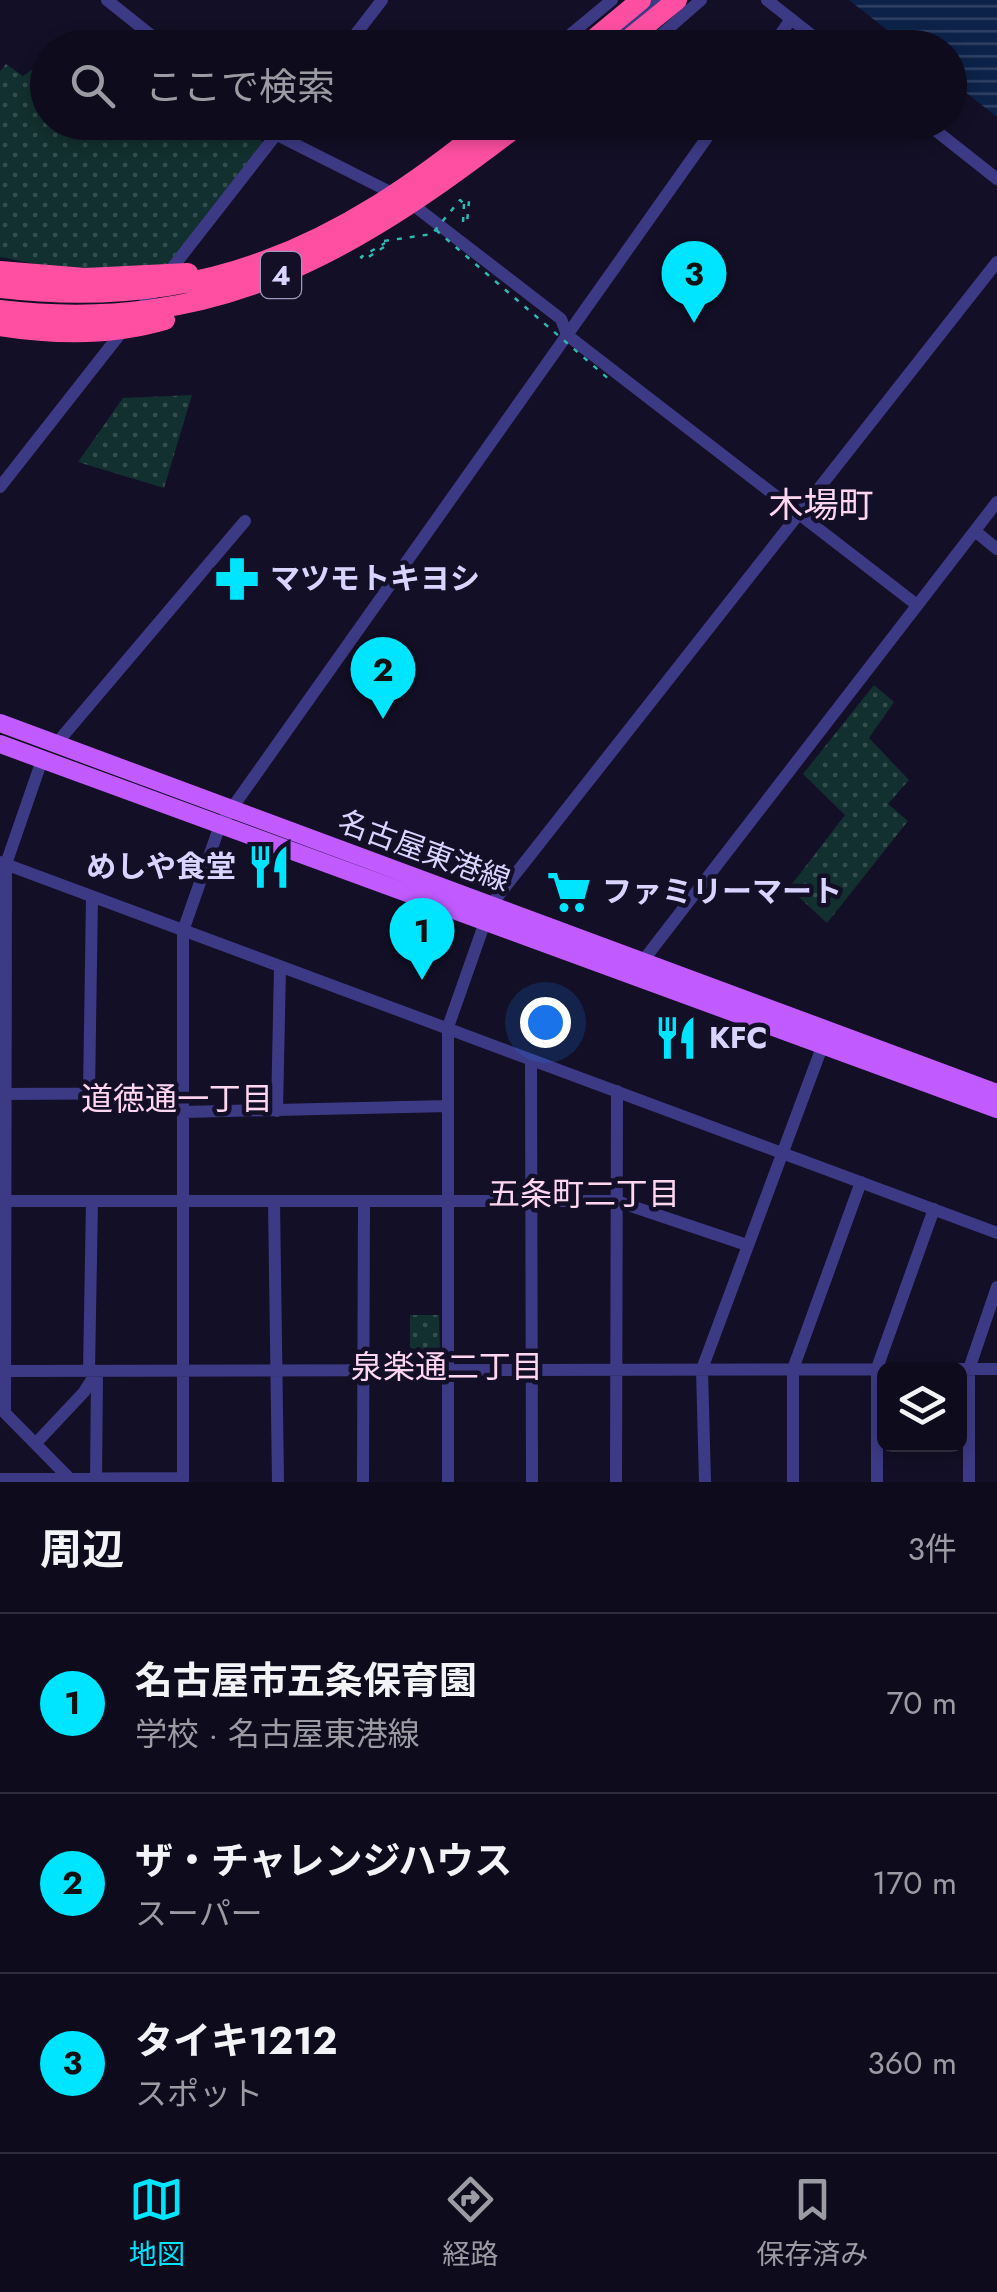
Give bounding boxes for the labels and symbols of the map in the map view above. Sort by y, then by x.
pin: 3 [662,240,726,323]
road number: 4 [261,252,301,298]
district label: 木場町 [768,480,874,530]
pharmacy icon: マツモトキヨシ [213,555,261,603]
place label: マツモトキヨシ [270,557,480,600]
pin: 2 [350,636,416,719]
street label: 名古屋東港線 [332,800,516,902]
restaurant icon: めしや食堂 [245,843,293,891]
place label: めしや食堂 [86,845,236,888]
supermarket icon: ファミリーマート [545,868,593,916]
place label: ファミリーマート [602,870,842,913]
pin: 1 [390,898,454,980]
your location [520,997,571,1048]
restaurant icon: KFC [652,1014,700,1062]
place label: KFC [709,1016,768,1059]
district label: 道徳通一丁目 [81,1076,273,1122]
district label: 五条町二丁目 [488,1171,680,1217]
district label: 泉楽通二丁目 [351,1344,543,1390]

